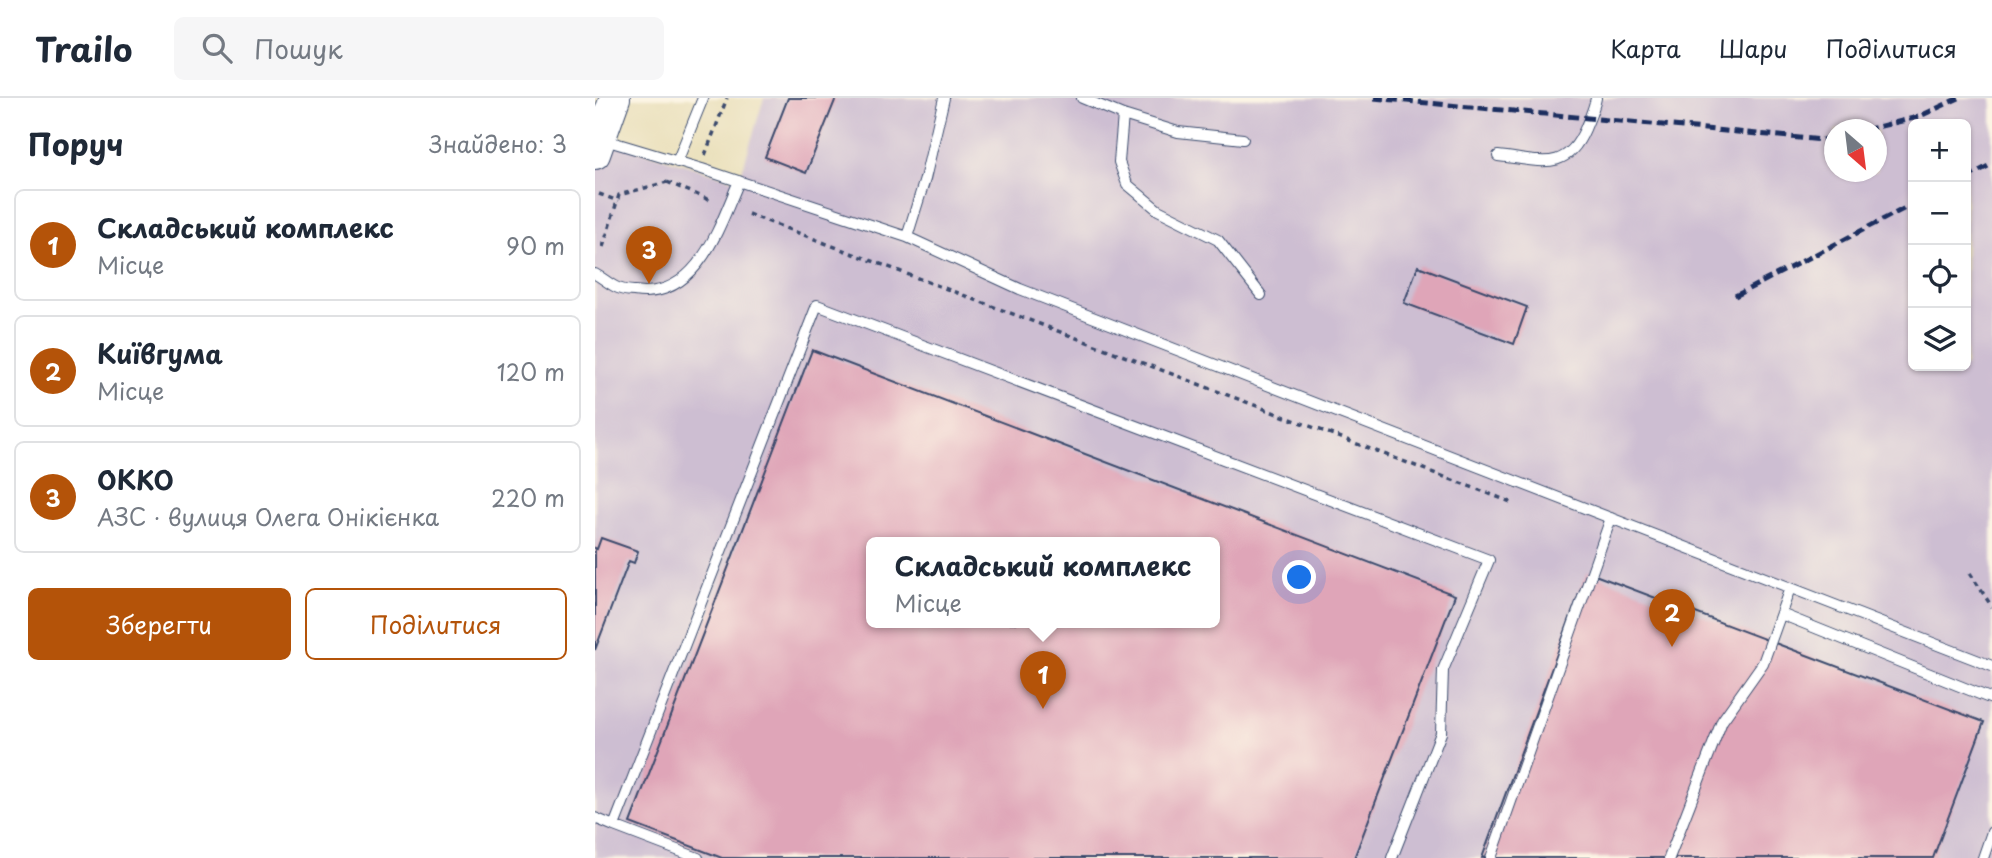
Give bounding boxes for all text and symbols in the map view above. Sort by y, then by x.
search box [174,17,664,80]
text: Trailo [35,23,132,73]
icon: search [198,29,236,67]
text: Пошук [254,29,343,68]
text: Карта [1610,30,1681,66]
text: Шари [1719,30,1788,66]
text: Поділитися [1826,30,1957,66]
north arrow [1824,119,1887,182]
map controls [1908,119,1971,371]
button: + [1908,119,1971,182]
text: Поруч [28,121,123,166]
text: Знайдено: 3 [429,126,567,161]
button: − [1908,182,1971,245]
text: Складський комплекс [97,208,394,247]
pin: 3 [626,226,672,284]
text: 1 [48,228,59,263]
text: 90 m [506,228,565,263]
button: locate [1908,245,1971,308]
text: Місце [97,247,164,282]
button: layers [1908,308,1971,371]
text: Київгума [97,334,223,373]
text: 2 [45,354,61,389]
text: 120 m [497,354,565,389]
text: Місце [97,373,164,408]
text: ОККО [97,460,174,499]
text: 3 [45,480,61,515]
text: 220 m [491,480,565,515]
text: АЗС · вулиця Олега Онікієнка [97,499,439,534]
popup [866,537,1220,628]
text: Складський комплекс [895,546,1191,585]
your location [1282,560,1316,594]
text: Місце [895,585,962,620]
button: Зберегти [28,588,291,660]
button: Поділитися [305,588,567,660]
pin: 2 [1649,589,1695,647]
pin: 1 [1020,651,1066,709]

